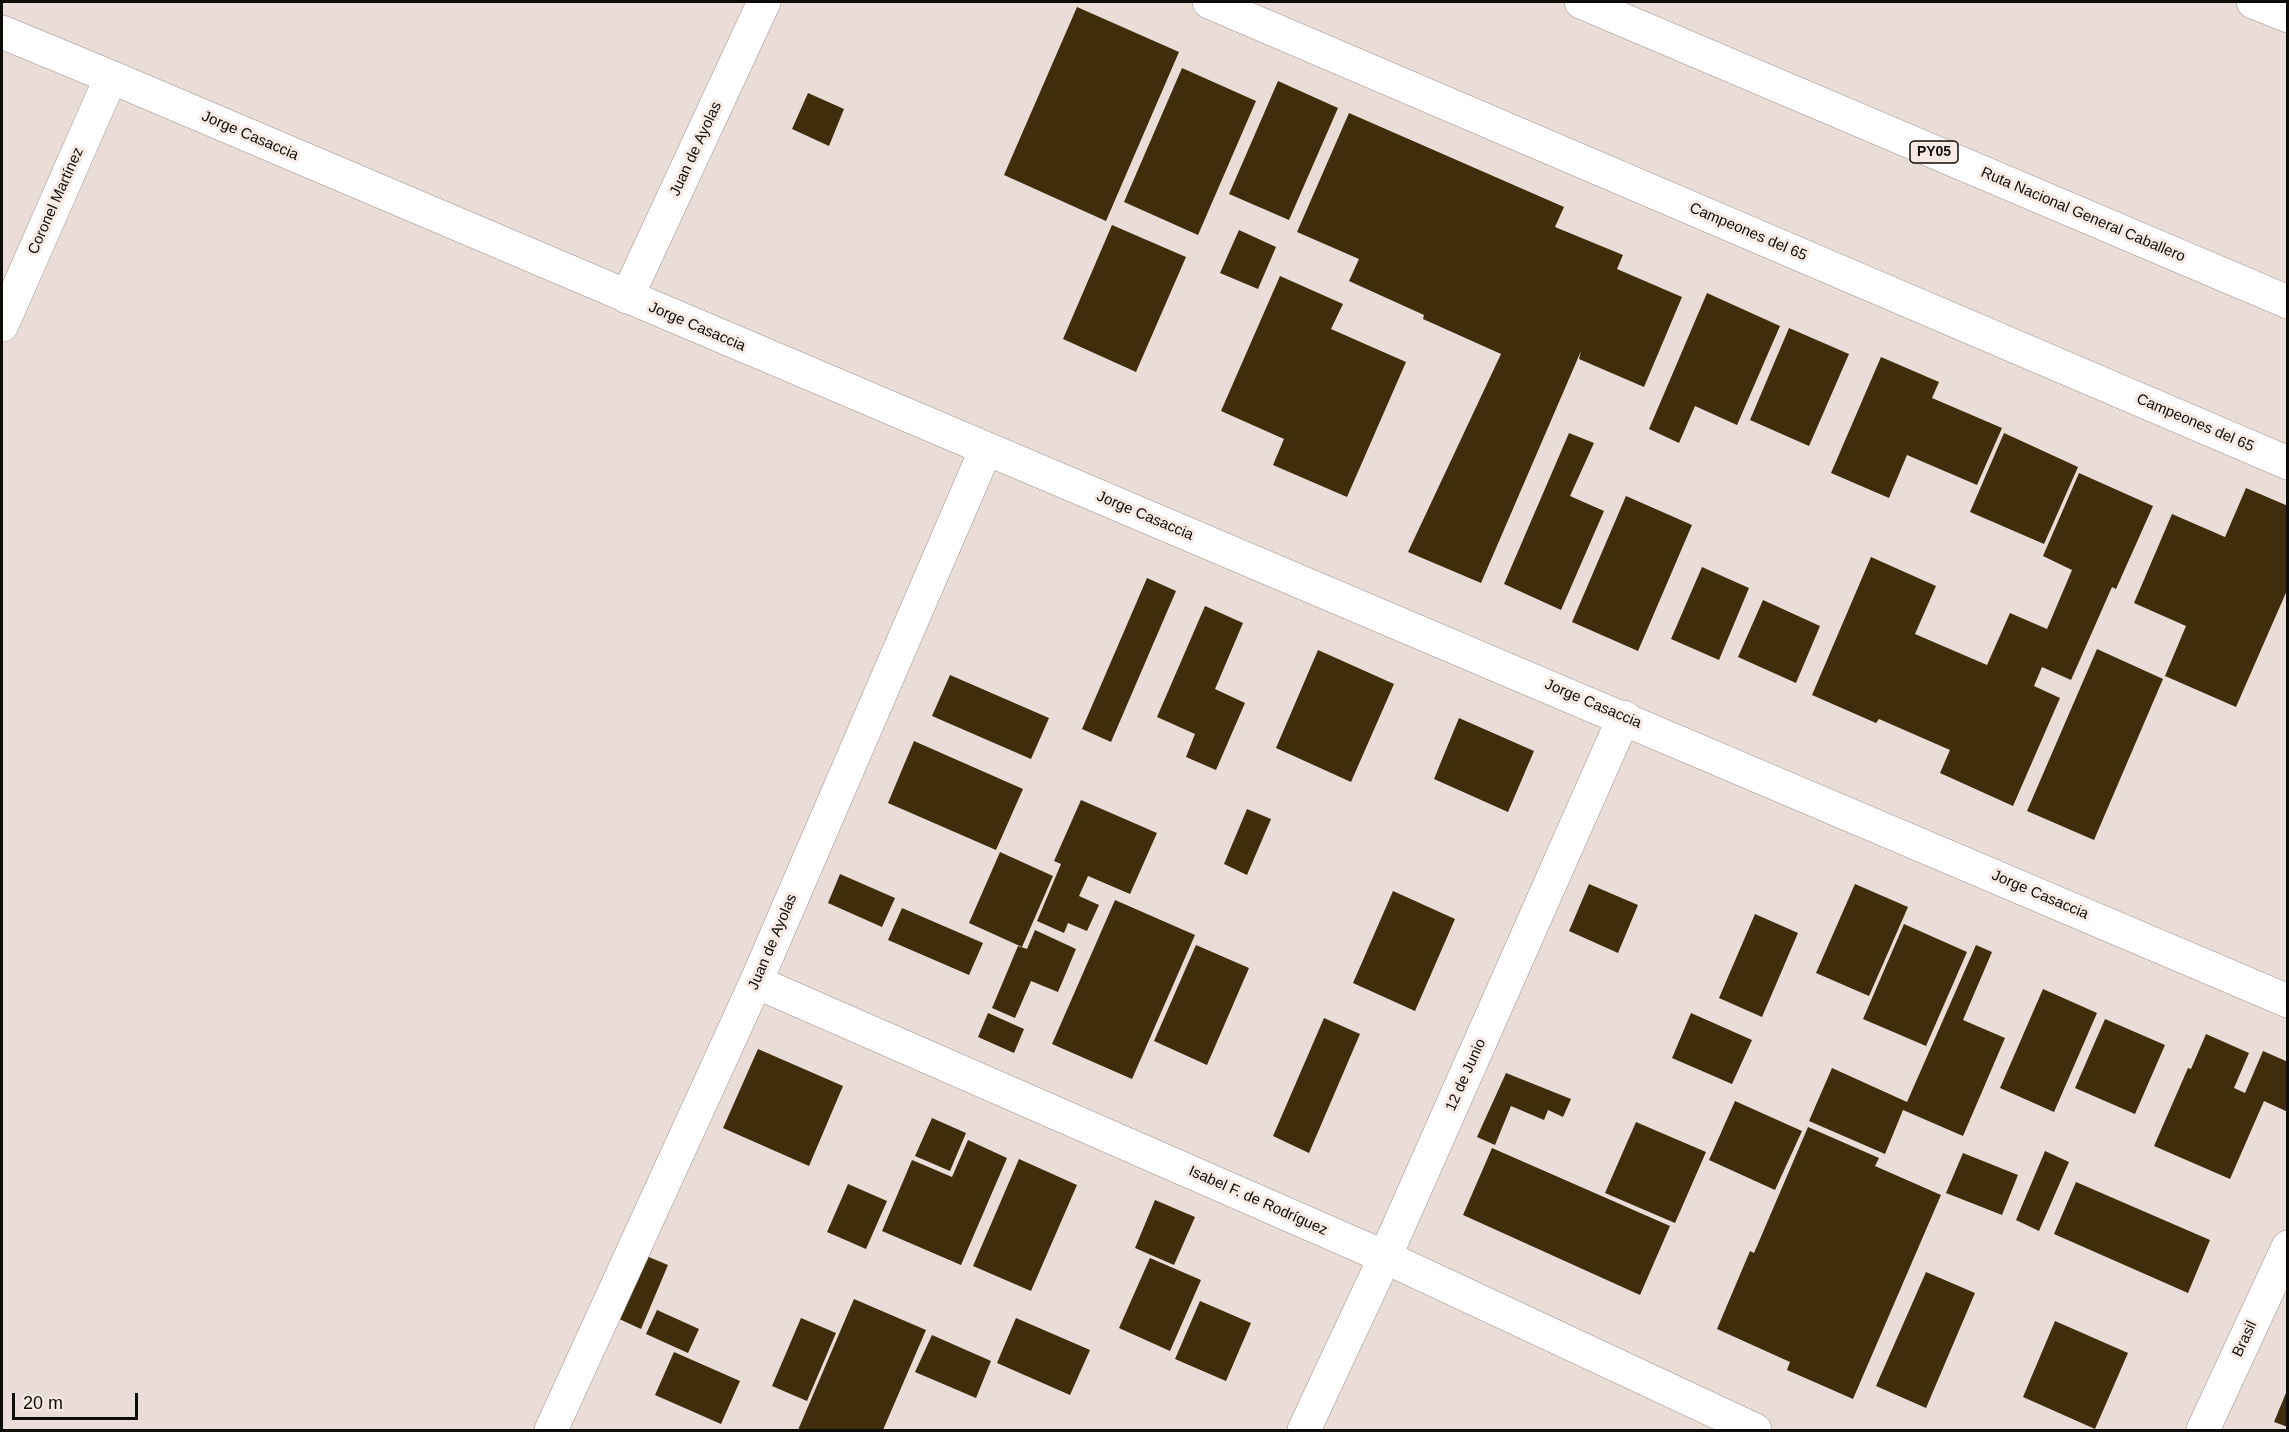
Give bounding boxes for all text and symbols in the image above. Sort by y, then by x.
street label: Juan de Ayolas [666,99,726,199]
street label: Jorge Casaccia [199,108,301,164]
road number: PY05 [1910,141,1958,163]
street label: Coronel Martínez [24,145,88,257]
street label: Ruta Nacional General Caballero [1978,164,2188,266]
street label: Campeones del 65 [1687,199,1809,265]
street label: Jorge Casaccia [646,299,748,355]
street label: Campeones del 65 [2134,390,2256,456]
street label: Jorge Casaccia [1094,488,1196,544]
street label: Jorge Casaccia [1542,676,1644,732]
street label: Jorge Casaccia [1989,867,2091,923]
street label: Juan de Ayolas [745,891,801,993]
street label: 12 de Junio [1442,1036,1490,1114]
street label: Isabel F. de Rodríguez [1186,1162,1330,1240]
street label: Brasil [2229,1318,2261,1360]
scale bar [15,1381,141,1419]
text: 20 m [23,1393,63,1413]

